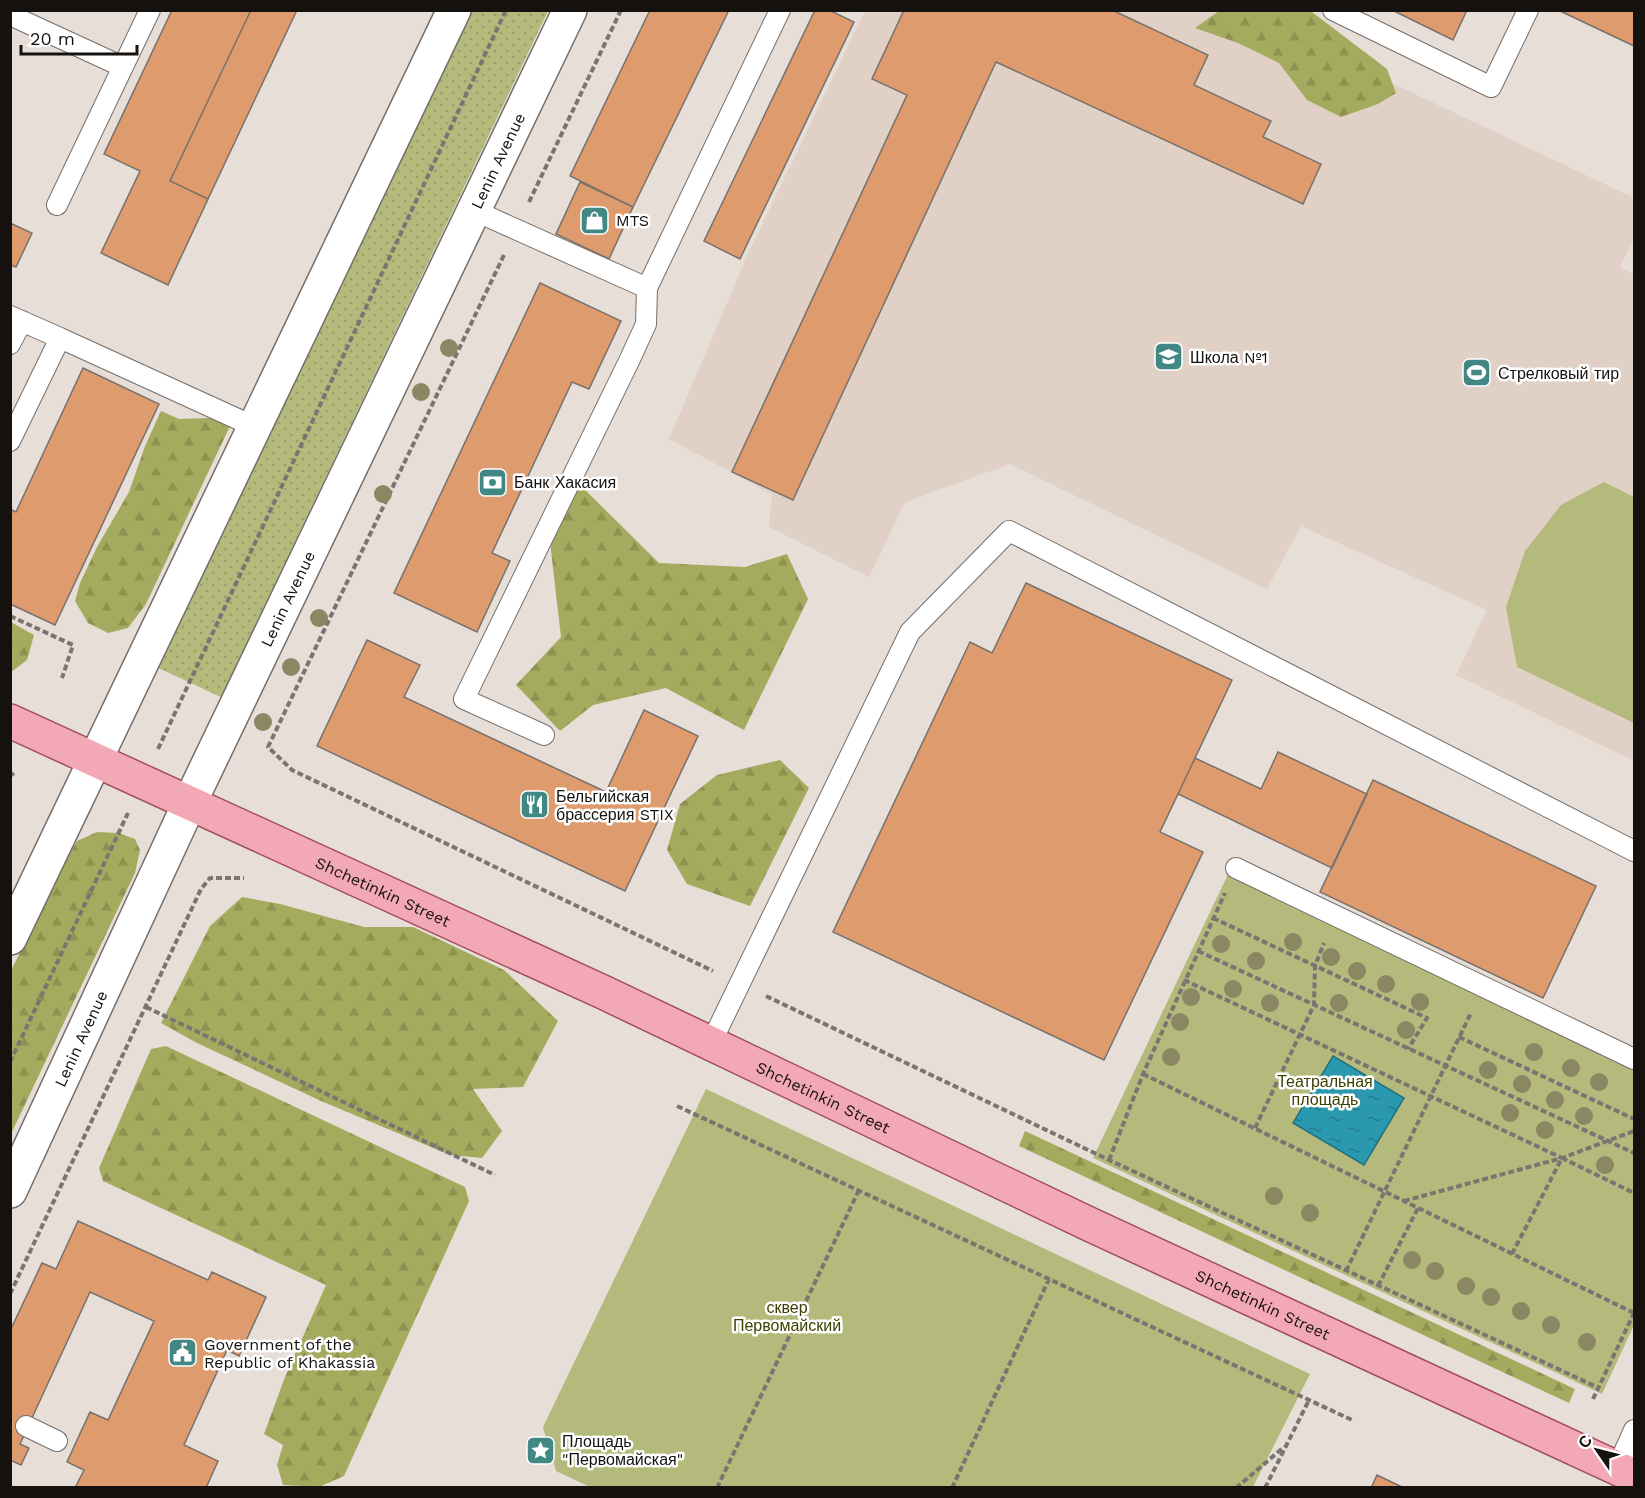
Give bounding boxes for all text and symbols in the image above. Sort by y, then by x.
scale bar [21,18,136,56]
text: 20 m [30,28,75,49]
street label: Lenin Avenue [467,110,529,212]
shop icon: MTS [579,204,611,236]
place label: MTS [616,211,649,230]
school or university icon: Школа №1 [1153,341,1185,373]
place label: Школа №1 [1190,348,1268,367]
sports icon: Стрелковый тир [1461,357,1493,389]
place label: Стрелковый тир [1498,364,1619,383]
bank icon: Банк Хакасия [477,466,509,498]
place label: Банк Хакасия [514,473,616,492]
street label: Lenin Avenue [257,548,319,650]
place label: Бельгийская брассерия STIX [556,787,674,824]
restaurant icon: Бельгийская брассерия STIX [519,789,551,821]
street label: Shchetinkin Street [312,853,453,931]
street label: Lenin Avenue [51,988,111,1090]
street label: Shchetinkin Street [753,1058,893,1138]
park label: Театральная площадь [1277,1072,1373,1109]
street label: Shchetinkin Street [1192,1266,1333,1344]
park label: сквер Первомайский [733,1298,841,1335]
place label: Government of the Republic of Khakassia [204,1335,375,1372]
public building icon: Government of the Republic of Khakassia [167,1337,199,1369]
north arrow [1567,1420,1627,1480]
text: С [1574,1431,1596,1452]
place label: Площадь "Первомайская" [562,1432,683,1469]
place icon: Площадь "Первомайская" [525,1434,557,1466]

